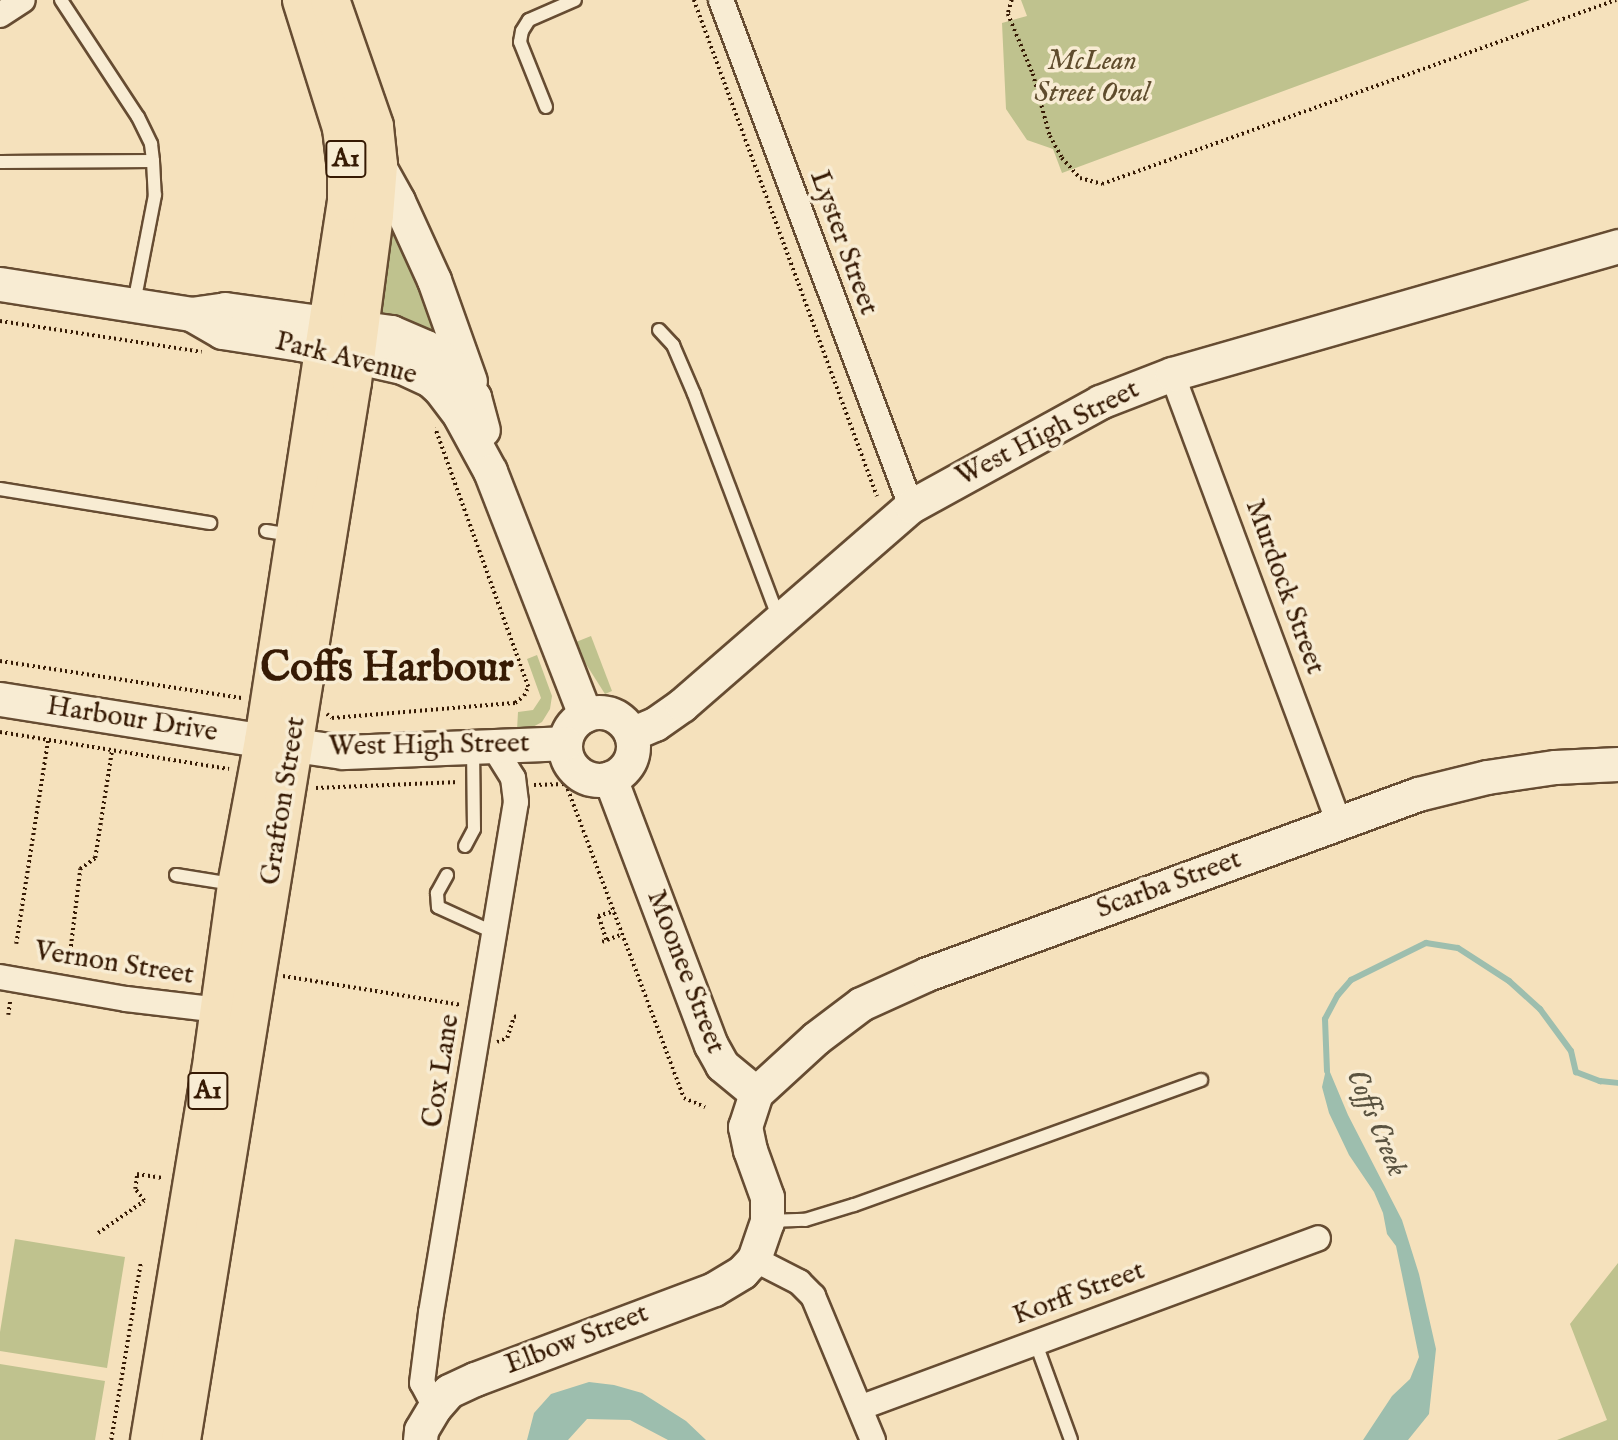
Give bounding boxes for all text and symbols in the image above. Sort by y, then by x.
park label: McLean Street Oval [1034,45,1150,111]
road number: A1 [325,136,367,182]
street label: Lyster Street [801,166,885,320]
street label: Park Avenue [272,325,420,393]
street label: West High Street [951,373,1145,495]
street label: Murdock Street [1237,495,1331,679]
district label: Coffs Harbour [260,644,514,694]
street label: Harbour Drive [44,690,220,750]
street label: Grafton Street [254,714,314,888]
street label: West High Street [328,727,530,765]
street label: Scarba Street [1092,843,1246,927]
street label: Moonee Street [638,885,732,1059]
street label: Vernon Street [32,935,196,993]
street label: Cox Lane [416,1012,468,1130]
water label: Coffs Creek [1337,1064,1415,1182]
road number: A1 [187,1068,229,1114]
street label: Korff Street [1009,1255,1149,1333]
street label: Elbow Street [501,1297,653,1383]

